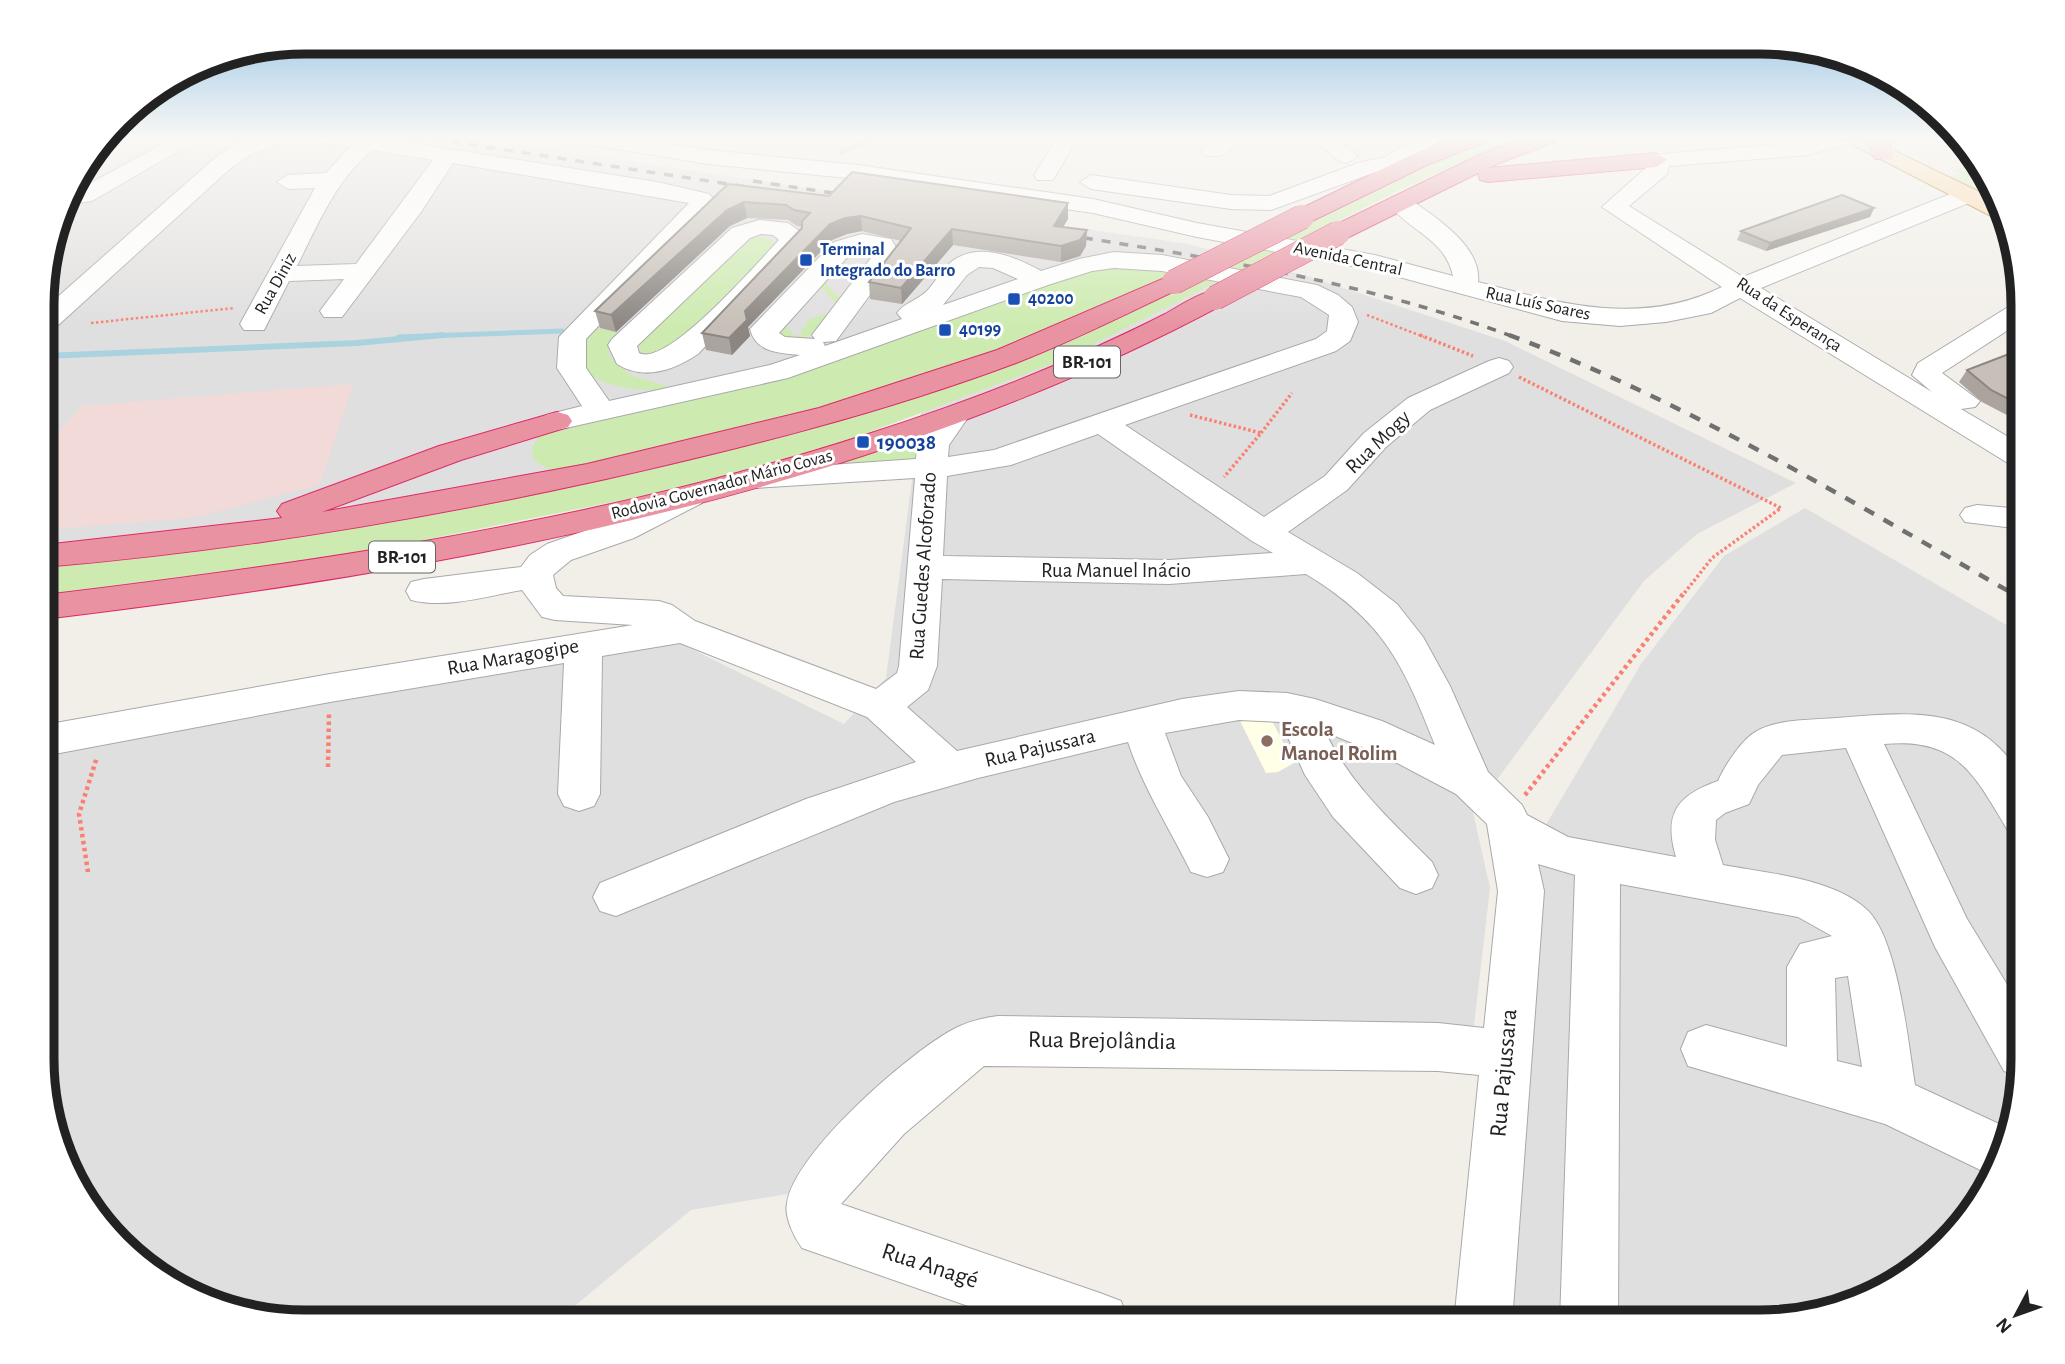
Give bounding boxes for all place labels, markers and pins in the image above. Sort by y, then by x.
place label: Terminal Integrado do Barro [820,241,955,280]
marker: Terminal Integrado do Barro [798,252,814,268]
place label: 40200 [1028,290,1074,308]
marker: 40200 [1006,291,1022,307]
place label: 40199 [959,321,1002,339]
marker: 40199 [937,322,953,338]
place label: 190038 [877,432,936,453]
marker: 190038 [855,434,871,450]
place label: Escola Manoel Rolim [1281,719,1398,764]
marker: Escola Manoel Rolim [1259,733,1275,749]

